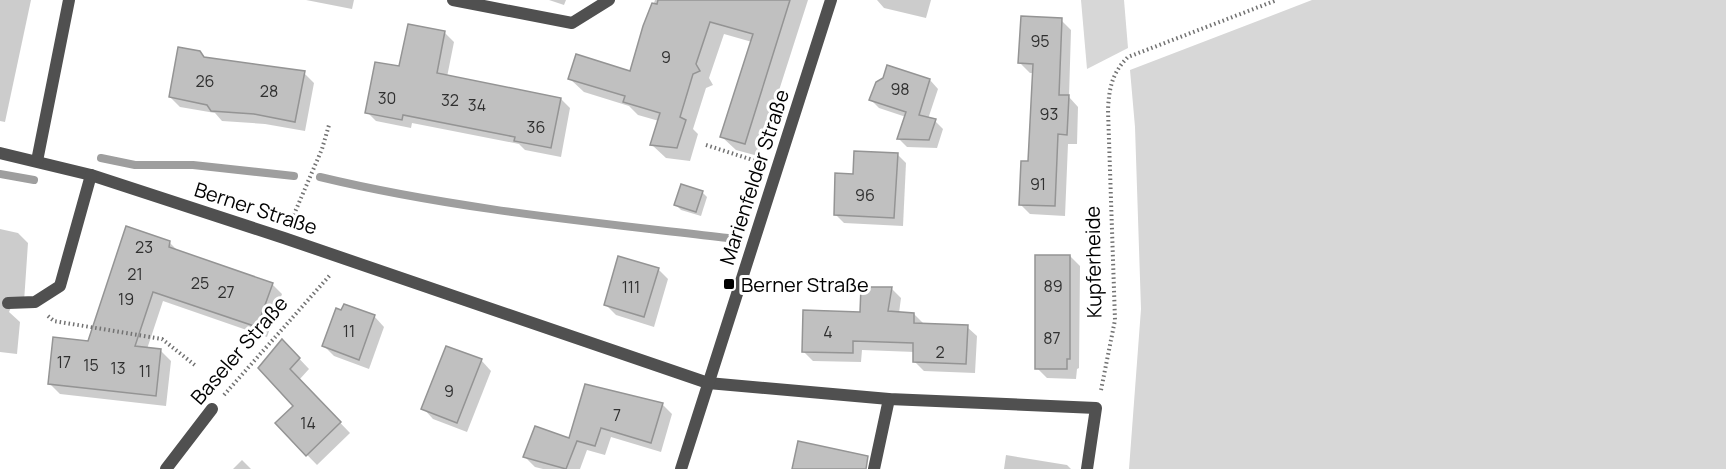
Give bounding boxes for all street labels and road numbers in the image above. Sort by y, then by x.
street label: Marienfelder Straße [713,86,795,268]
street label: Berner Straße [191,175,321,241]
street label: Kupferheide [1079,206,1107,318]
street label: Baseler Straße [185,290,293,410]

